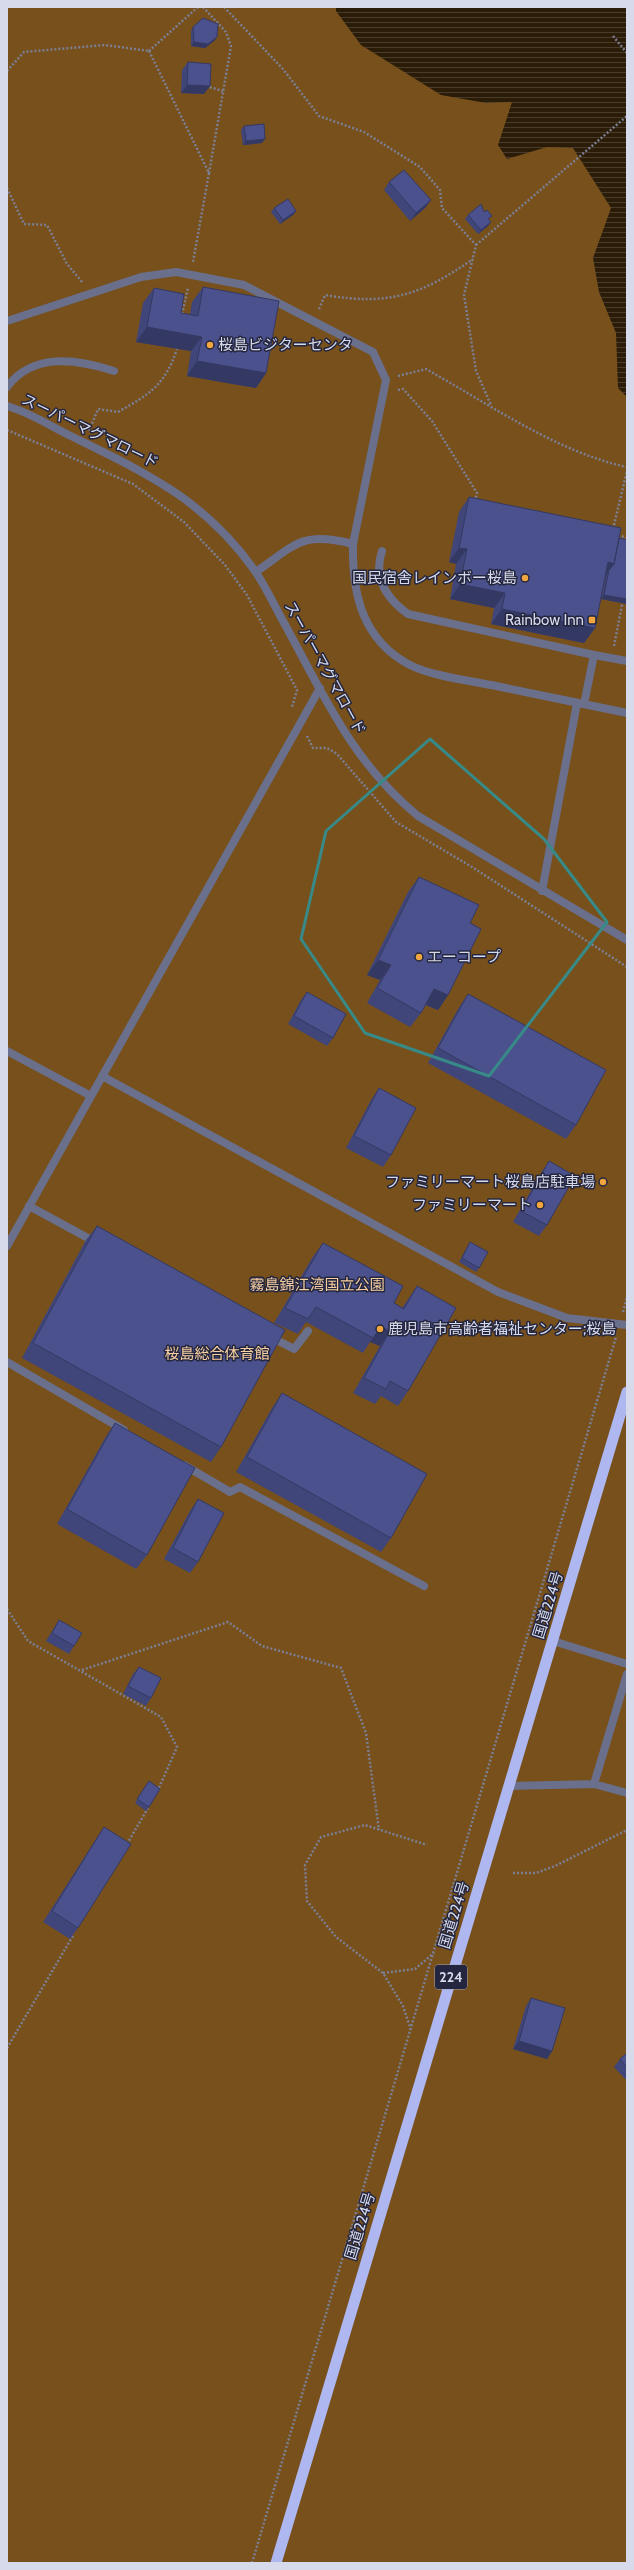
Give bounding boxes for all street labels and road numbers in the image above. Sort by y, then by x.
street label: スーパーマグマロード [19,390,161,472]
street label: スーパーマグマロード [281,598,369,738]
street label: 国道224号 [529,1569,567,1641]
street label: 国道224号 [435,1879,473,1951]
road number: 224 [435,1965,467,1989]
street label: 国道224号 [341,2190,379,2262]

